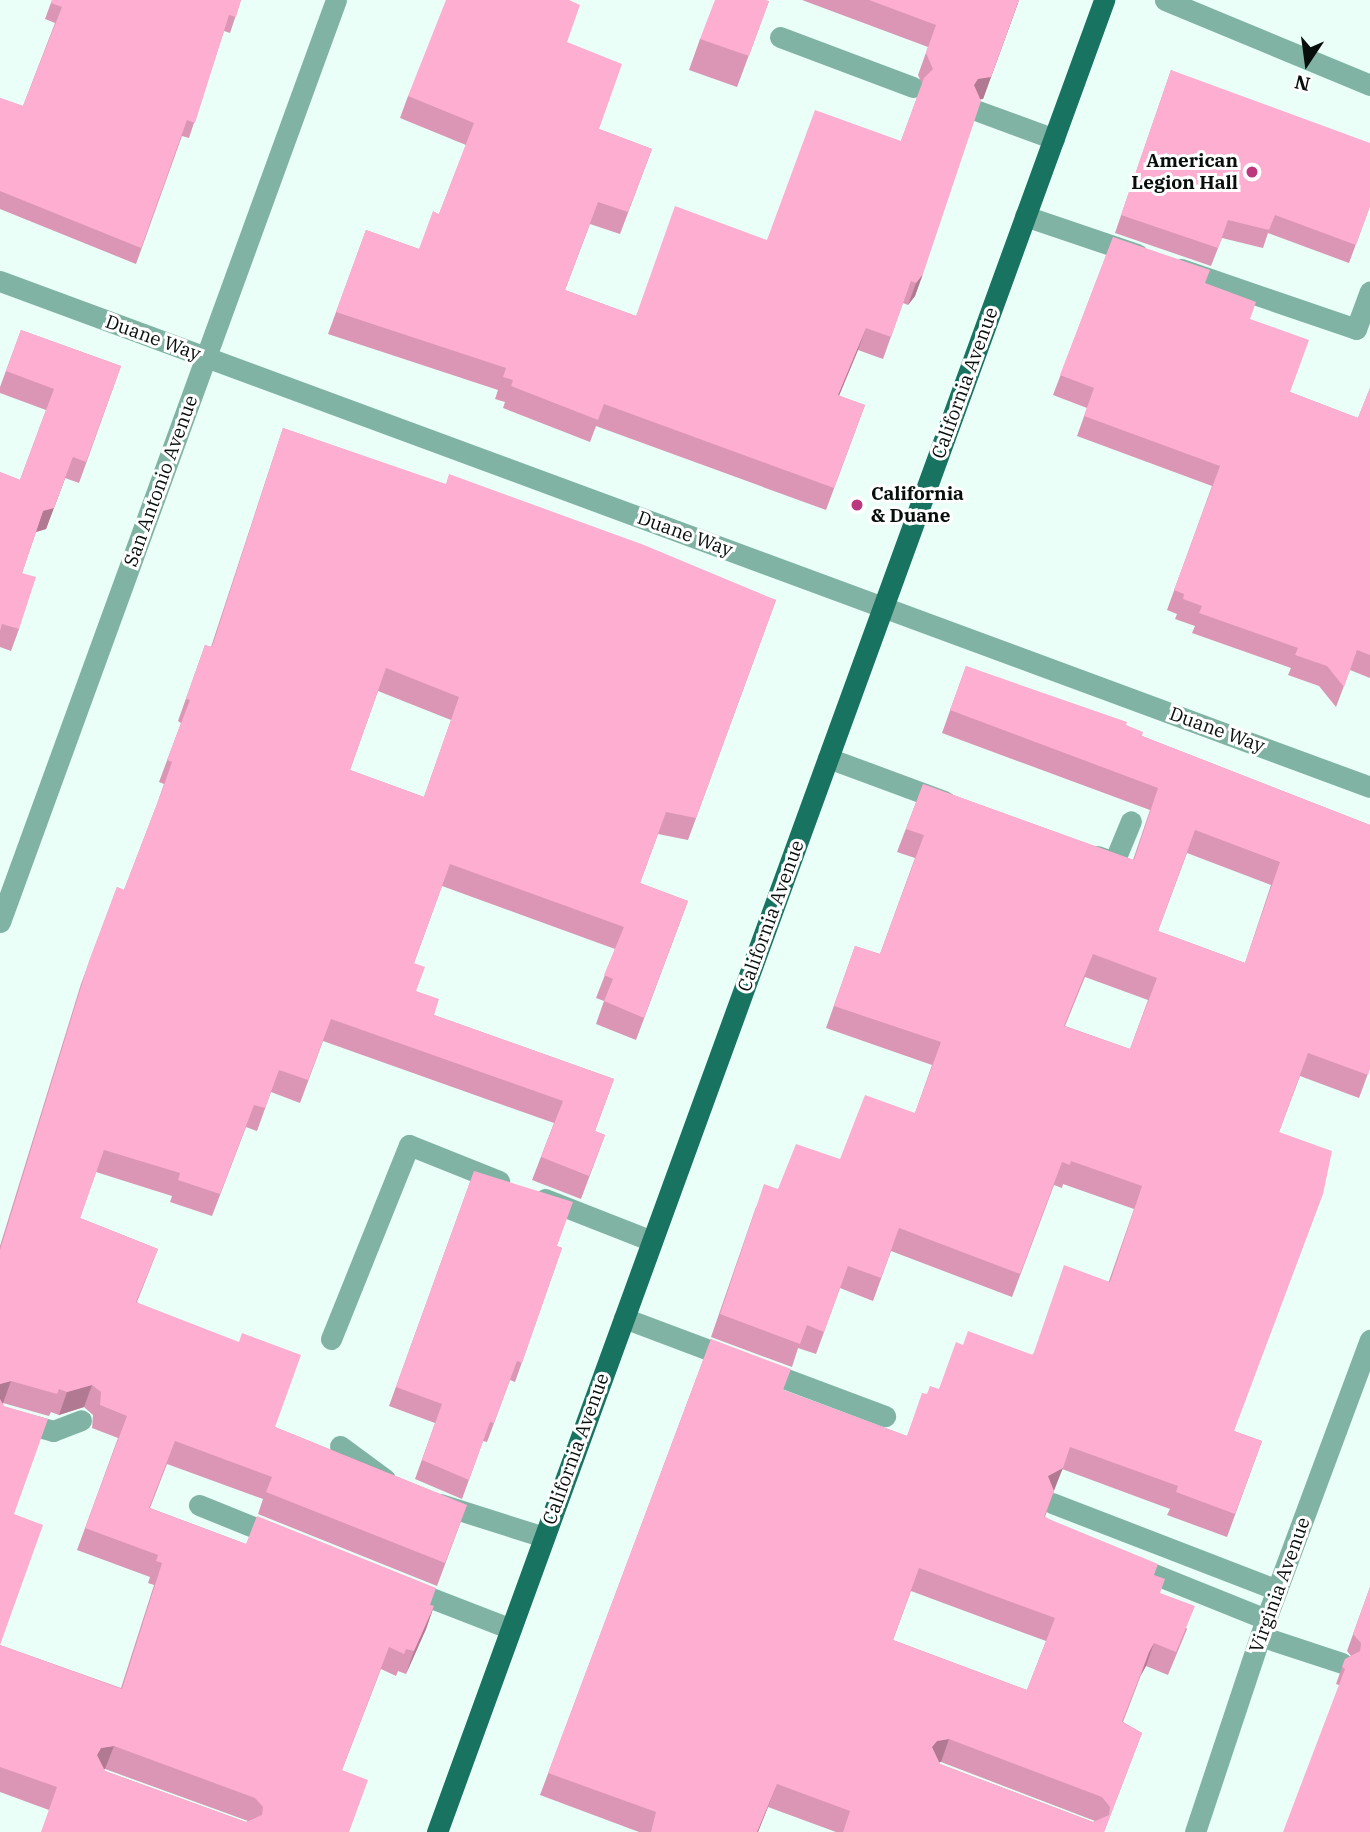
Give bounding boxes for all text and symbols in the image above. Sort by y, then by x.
north arrow [1272,28,1342,98]
text: N [1292,70,1312,97]
place label: American Legion Hall [1131,150,1238,194]
marker: American Legion Hall [1244,164,1260,180]
street label: California Avenue [927,304,1003,462]
street label: Duane Way [102,310,204,366]
street label: San Antonio Avenue [119,392,203,570]
place label: California & Duane [871,483,964,527]
marker: California & Duane [849,497,865,513]
street label: Duane Way [634,506,736,562]
street label: Duane Way [1166,702,1268,758]
street label: California Avenue [733,837,809,995]
street label: California Avenue [538,1370,614,1528]
street label: Virginia Avenue [1245,1514,1315,1656]

